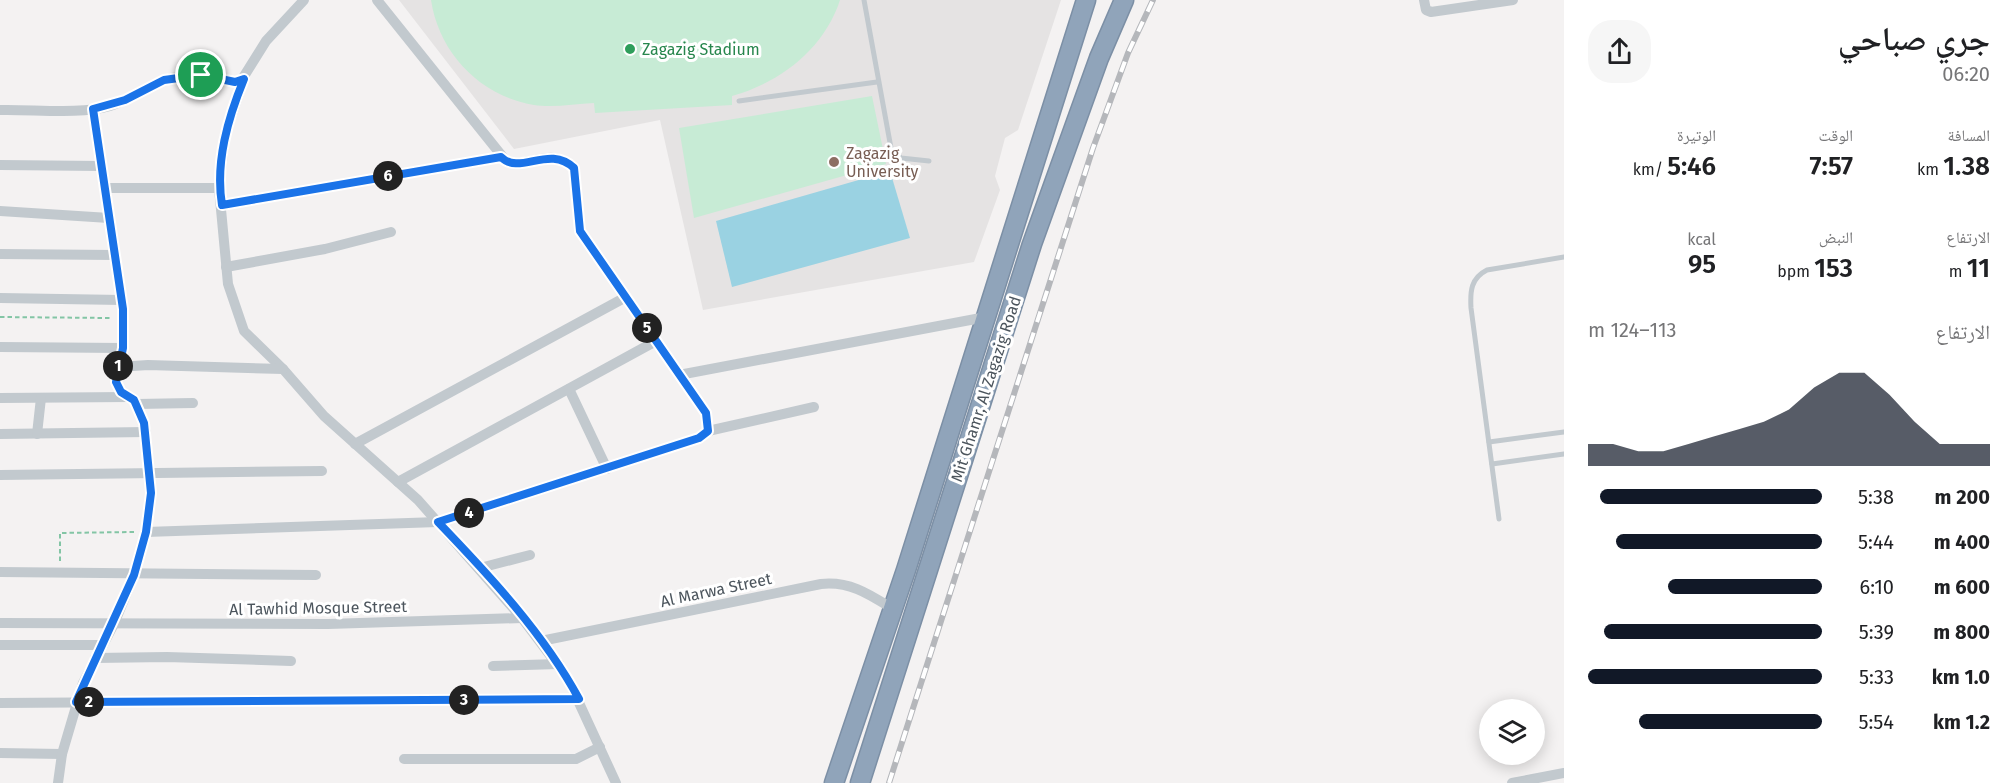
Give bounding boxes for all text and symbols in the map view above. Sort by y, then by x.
text: جري صباحي [1838,19,1990,59]
button: share [1588,20,1651,83]
place label: Zagazig Stadium [642,40,760,59]
marker: Zagazig Stadium [623,42,637,56]
pin [175,49,226,100]
icon: arrive [184,58,217,91]
text: 06:20 [1942,62,1990,86]
text: الوتيرة [1677,126,1716,145]
text: الوقت [1819,126,1853,145]
text: المسافة [1948,126,1990,145]
place label: Zagazig University [846,144,919,181]
text: 5:46 [1667,151,1716,182]
text: 7:57 [1810,151,1853,182]
text: 1.38 [1943,151,1990,182]
marker: Zagazig University [827,155,841,169]
text: /km [1633,160,1667,179]
text: km [1917,160,1943,179]
pin: 6 [373,161,403,191]
text: 6 [383,166,393,185]
text: النبض [1819,228,1853,247]
text: الارتفاع [1946,228,1990,247]
text: kcal [1687,230,1716,249]
text: 95 [1688,249,1716,280]
text: 153 [1814,253,1853,284]
text: 11 [1967,253,1990,284]
text: bpm [1777,262,1814,281]
text: m [1949,262,1967,281]
street label: Mit Ghamr, Al Zagazig Road [947,294,1025,484]
pin: 5 [632,313,662,343]
text: 5 [643,318,651,337]
text: 113–124 m [1588,318,1677,342]
text: الارتفاع [1935,320,1990,344]
pin: 1 [103,351,133,381]
text: 1 [114,356,122,375]
text: 5:38 [1858,485,1894,509]
text: 200 m [1935,485,1990,509]
pin: 4 [454,498,484,528]
text: 4 [464,503,474,522]
text: 5:44 [1858,530,1894,554]
text: 400 m [1934,530,1990,554]
street label: Al Marwa Street [659,569,773,611]
text: 6:10 [1860,575,1894,599]
text: 600 m [1934,575,1990,599]
street label: Al Tawhid Mosque Street [229,597,407,619]
text: 5:39 [1859,620,1894,644]
text: 800 m [1933,620,1990,644]
text: 5:33 [1859,665,1894,689]
text: 1.0 km [1932,665,1990,689]
pin: 3 [449,685,479,715]
pin: 2 [74,687,104,717]
text: 3 [460,690,468,709]
text: 2 [85,692,93,711]
map controls [1479,699,1545,765]
button: layers [1479,699,1545,765]
text: 5:54 [1858,710,1894,734]
text: 1.2 km [1933,710,1990,734]

